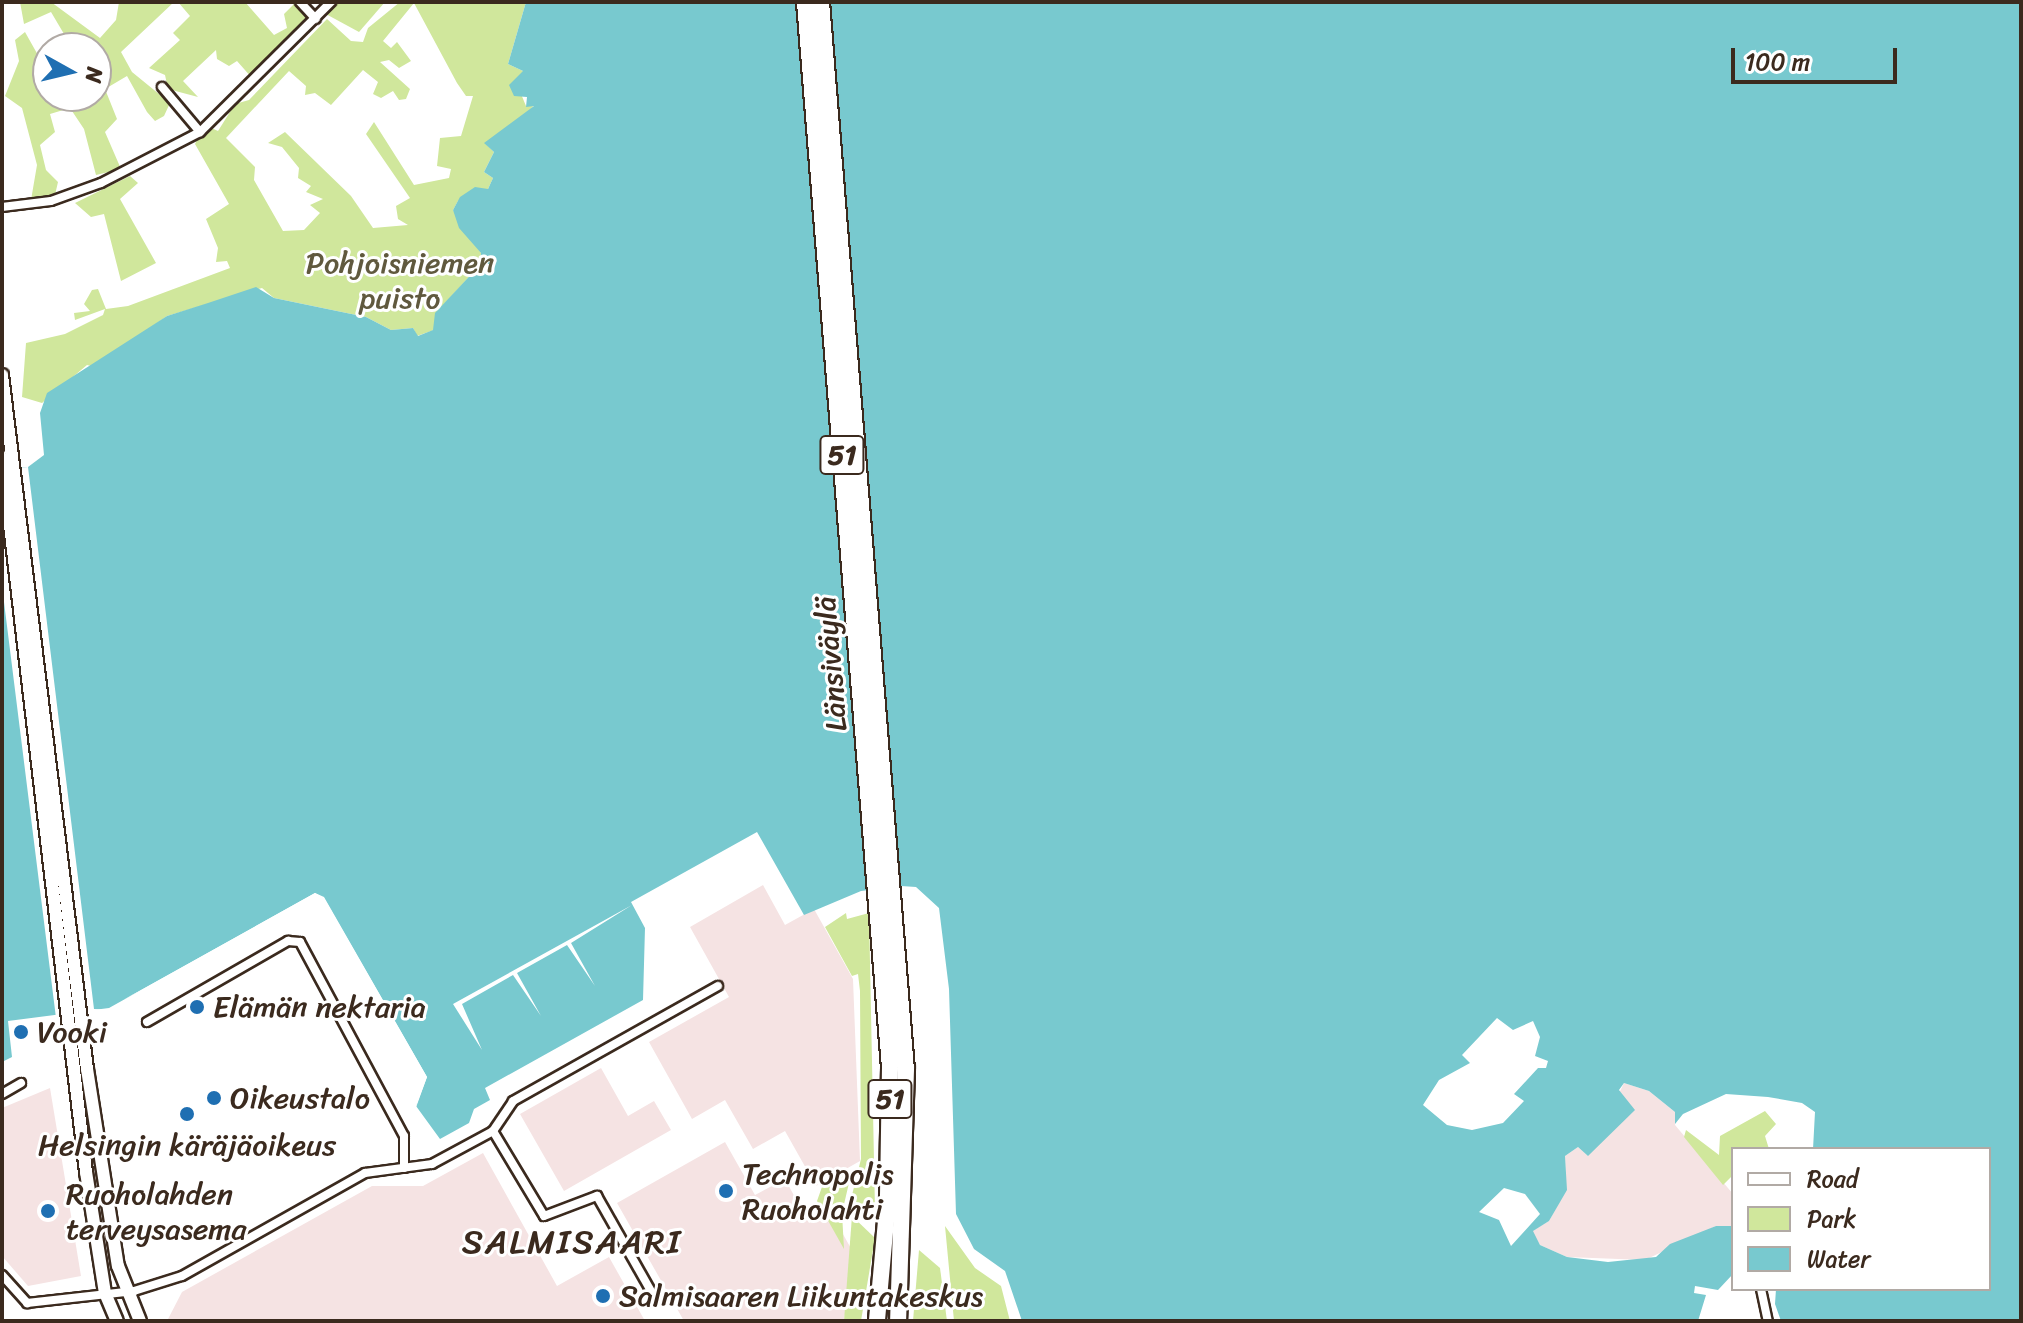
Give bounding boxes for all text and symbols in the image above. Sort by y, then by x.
north arrow [32,32,112,112]
scale bar [1735,32,1901,82]
text: 100 m [1745,41,1810,83]
text: N [74,65,115,85]
park label: Pohjoisniemen puisto [306,245,494,316]
road number: 51 [818,431,866,479]
street label: Länsiväylä [807,595,855,733]
place label: Elämän nektaria [213,989,426,1025]
marker: Elämän nektaria [188,998,206,1016]
place label: Vooki [37,1014,107,1050]
marker: Vooki [12,1023,30,1041]
road number: 51 [866,1075,914,1123]
place label: Oikeustalo [230,1080,370,1116]
marker: Oikeustalo [205,1089,223,1107]
marker: Helsingin käräjäoikeus [178,1105,196,1123]
place label: Helsingin käräjäoikeus [39,1127,335,1163]
legend [1731,1147,1991,1291]
place label: Technopolis Ruoholahti [742,1156,893,1226]
text: Road [1807,1158,1858,1200]
place label: Ruoholahden terveysasema [66,1176,246,1246]
marker: Technopolis Ruoholahti [717,1182,735,1200]
text: Park [1807,1198,1856,1240]
marker: Ruoholahden terveysasema [37,1200,59,1222]
district label: SALMISAARI [465,1223,679,1263]
text: Water [1807,1238,1870,1280]
place label: Salmisaaren Liikuntakeskus [619,1278,984,1314]
marker: Salmisaaren Liikuntakeskus [594,1287,612,1305]

